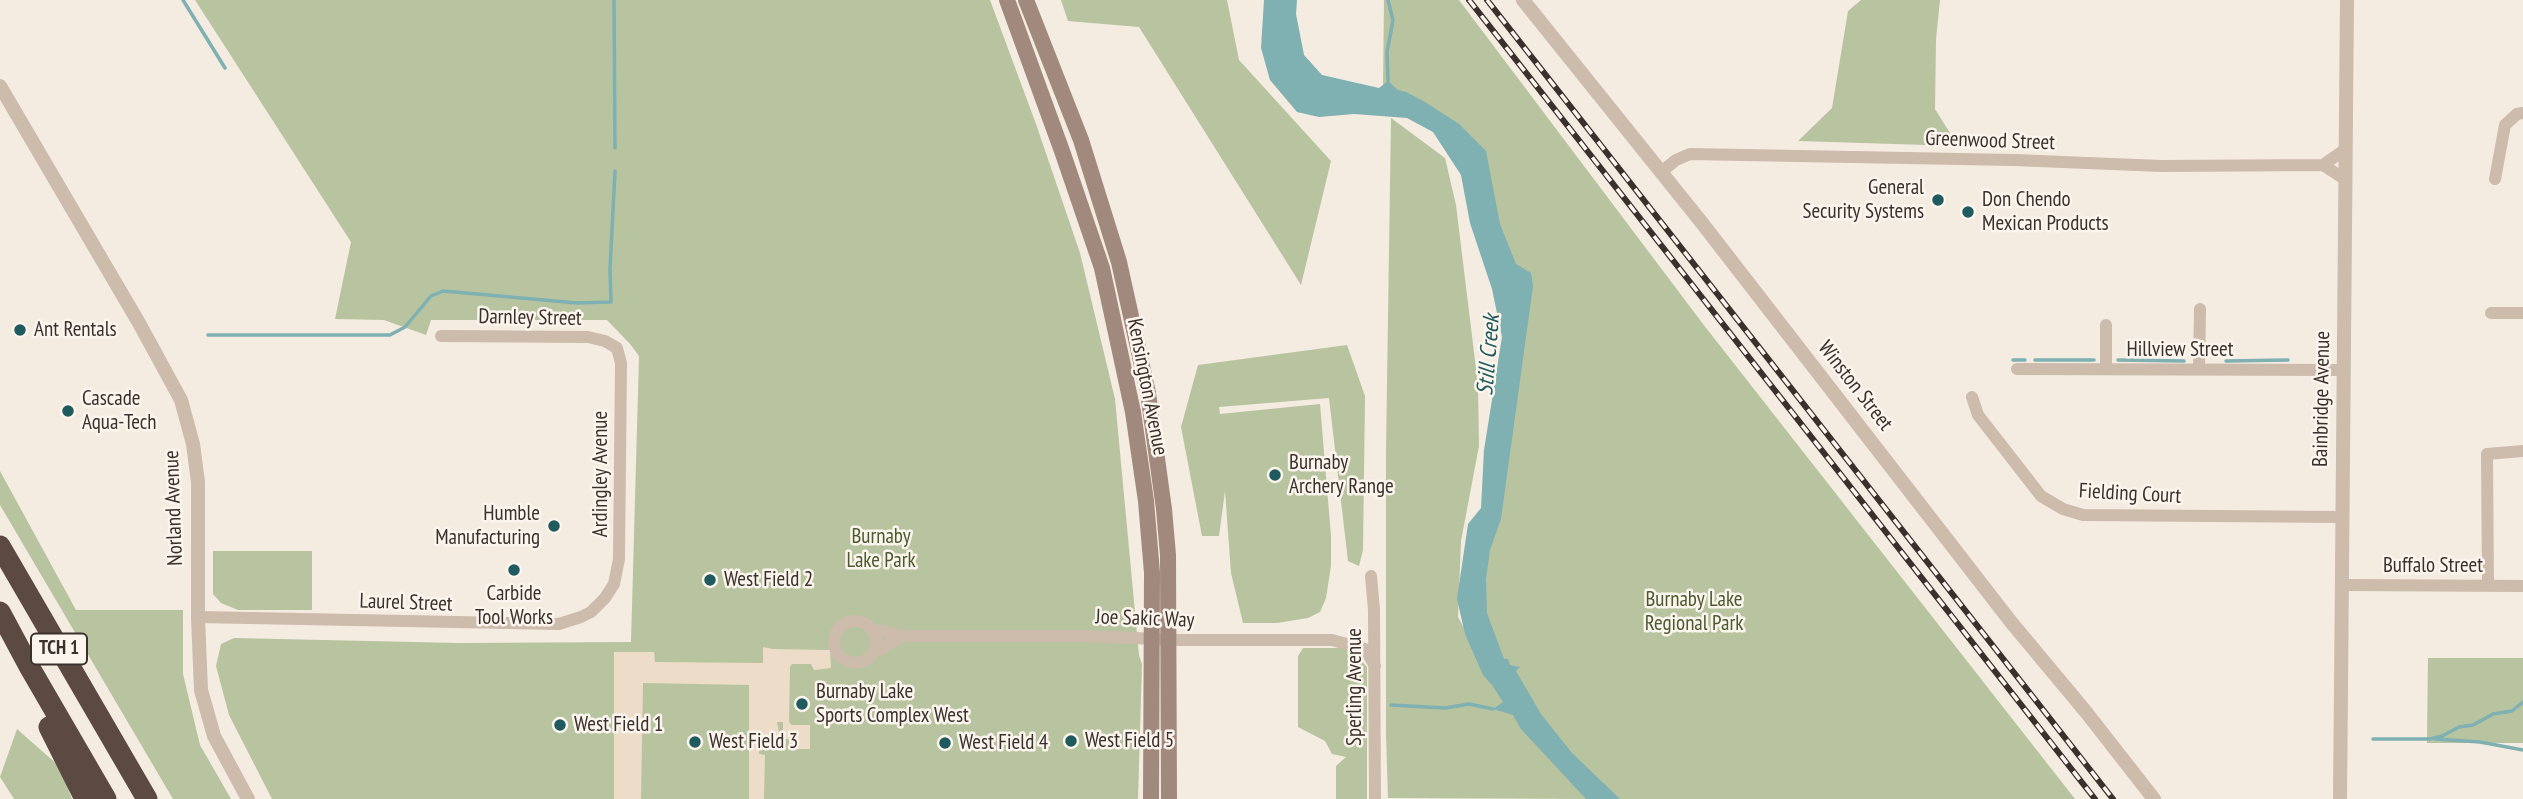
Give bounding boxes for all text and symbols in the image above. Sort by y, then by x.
street label: Greenwood Street [1925,126,2055,156]
place label: General Security Systems [1803,175,1924,225]
place label: Don Chendo Mexican Products [1982,187,2109,237]
marker: General Security Systems [1930,192,1946,208]
marker: Don Chendo Mexican Products [1960,204,1976,220]
street label: Darnley Street [478,304,582,332]
water label: Still Creek [1472,313,1506,397]
street label: Kensington Avenue [1121,316,1173,458]
place label: Ant Rentals [34,317,117,343]
marker: Ant Rentals [12,322,28,338]
street label: Bainbridge Avenue [2308,331,2336,467]
street label: Winston Street [1812,336,1898,436]
street label: Hillview Street [2126,337,2234,363]
place label: Cascade Aqua-Tech [82,386,156,436]
marker: Cascade Aqua-Tech [60,403,76,419]
street label: Ardingley Avenue [588,411,614,537]
street label: Norland Avenue [159,450,189,566]
place label: Burnaby Archery Range [1289,450,1394,500]
marker: Burnaby Archery Range [1267,467,1283,483]
street label: Fielding Court [2078,479,2182,509]
place label: Humble Manufacturing [435,501,540,551]
marker: Humble Manufacturing [546,518,562,534]
park label: Burnaby Lake Park [846,524,916,574]
street label: Buffalo Street [2383,553,2483,579]
marker: Carbide Tool Works [506,562,522,578]
place label: West Field 2 [724,567,813,593]
marker: West Field 2 [702,572,718,588]
place label: Carbide Tool Works [475,581,553,631]
park label: Burnaby Lake Regional Park [1645,587,1743,637]
street label: Laurel Street [359,589,453,617]
street label: Joe Sakic Way [1095,605,1195,633]
street label: Sperling Avenue [1342,628,1368,746]
road number: TCH 1 [31,634,87,664]
place label: Burnaby Lake Sports Complex West [816,679,969,729]
marker: Burnaby Lake Sports Complex West [794,696,810,712]
place label: West Field 1 [574,712,663,738]
marker: West Field 1 [552,717,568,733]
place label: West Field 5 [1085,728,1174,754]
place label: West Field 3 [709,729,798,755]
place label: West Field 4 [959,730,1048,756]
marker: West Field 5 [1063,733,1079,749]
marker: West Field 3 [687,734,703,750]
marker: West Field 4 [937,735,953,751]

